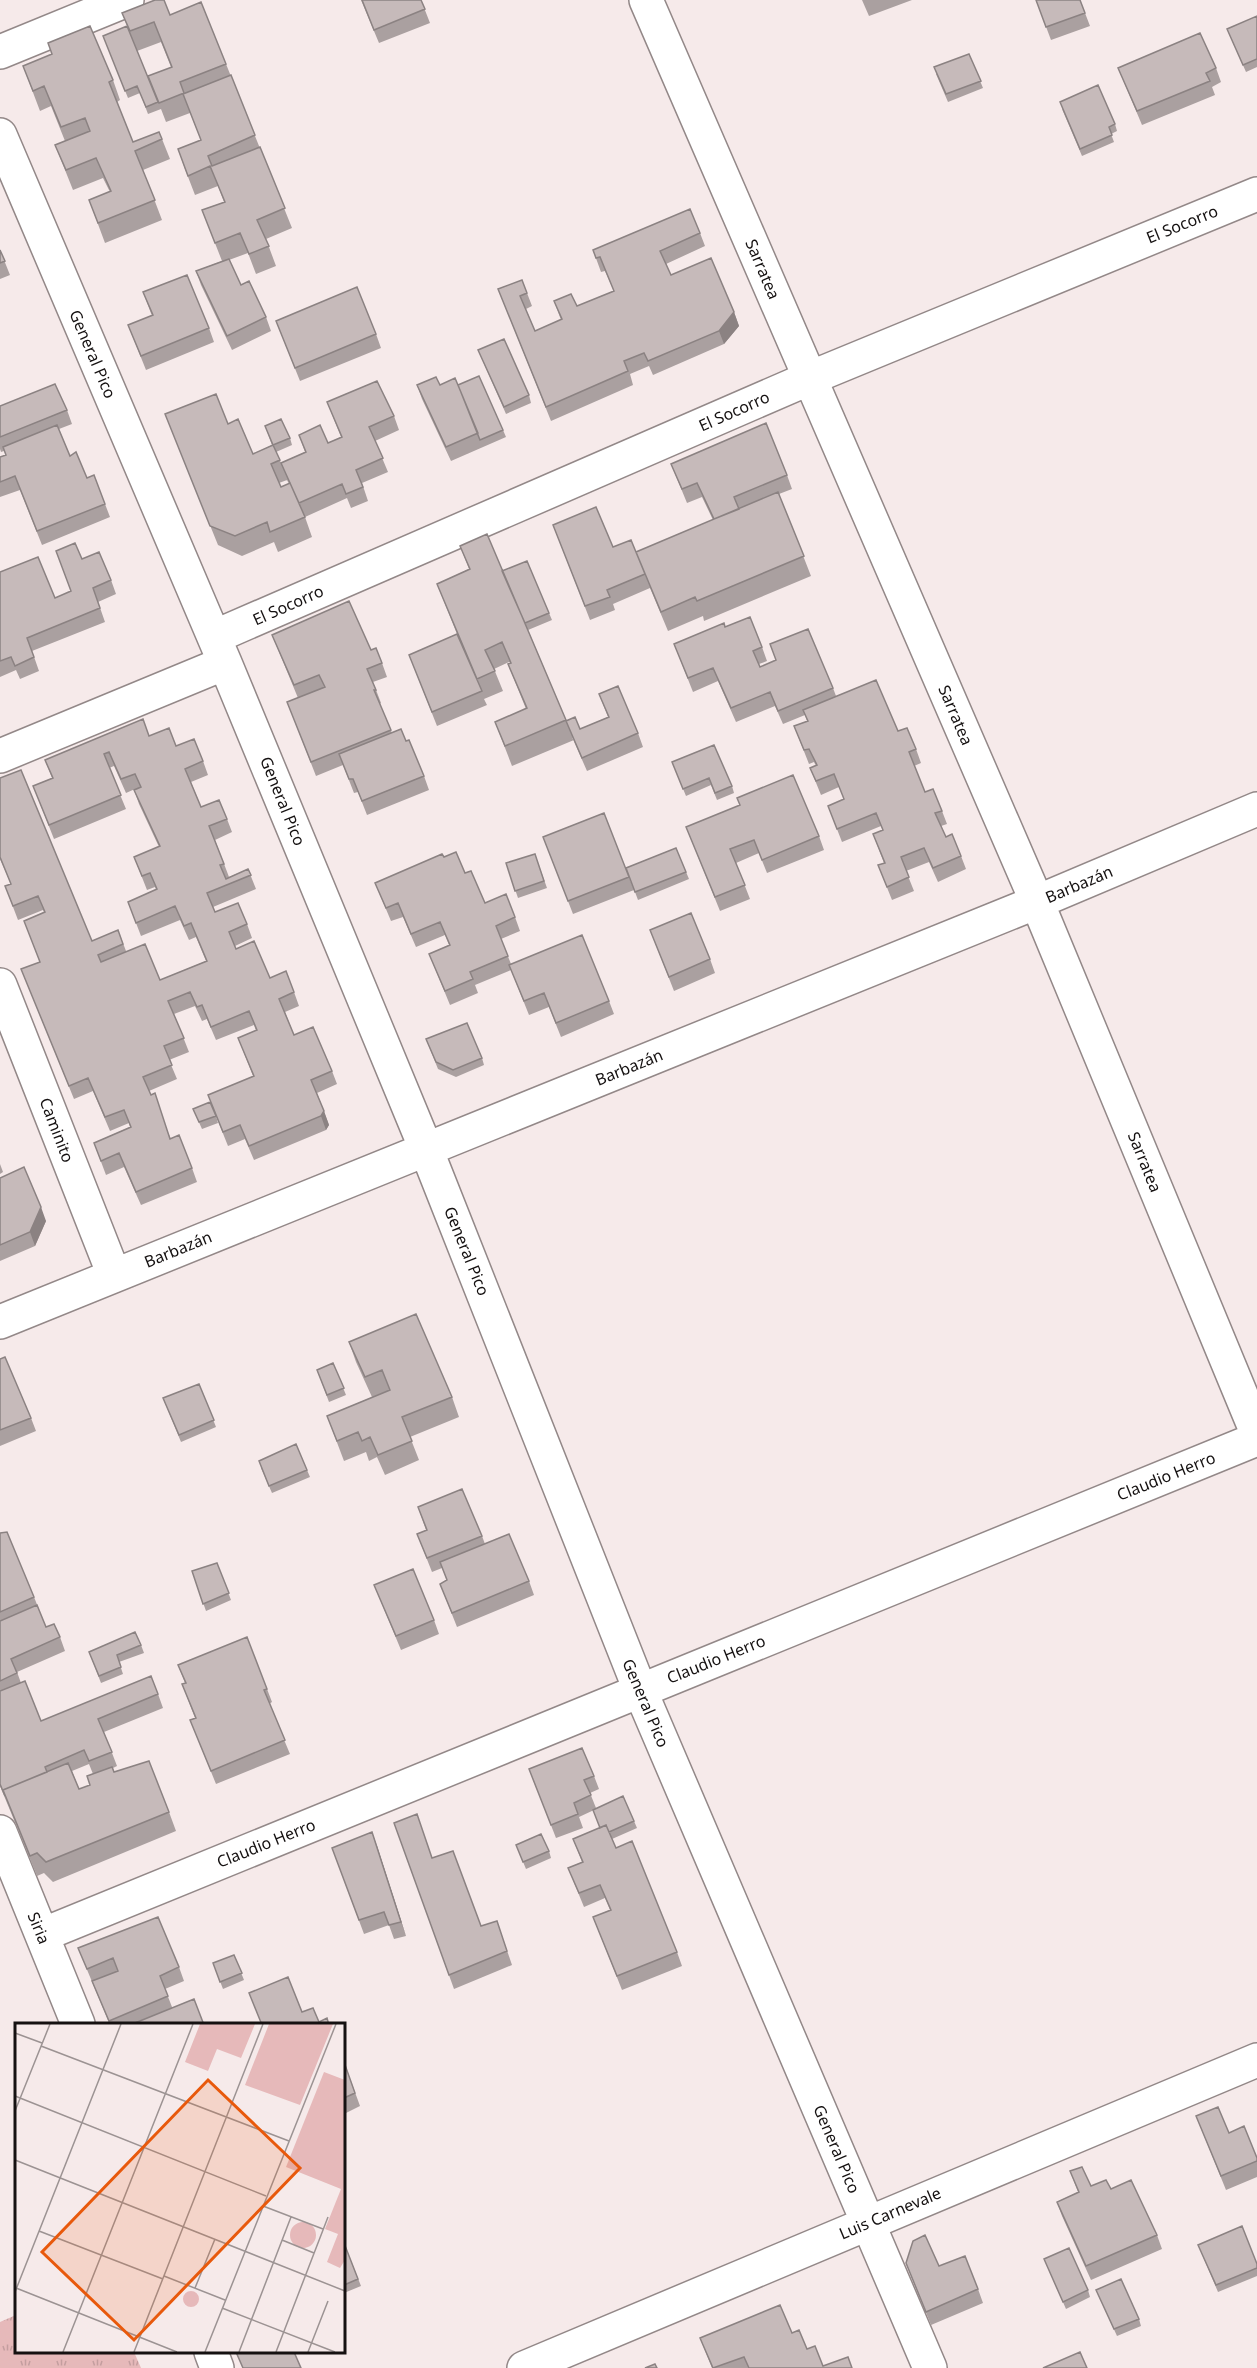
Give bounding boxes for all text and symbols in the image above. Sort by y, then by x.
street label: El Socorro [1143,200,1221,248]
street label: Sarratea [740,236,786,302]
street label: General Pico [64,306,122,402]
street label: El Socorro [695,386,773,436]
street label: El Socorro [249,580,327,630]
street label: Sarratea [933,682,979,748]
street label: General Pico [255,753,311,849]
street label: Barbazán [1042,860,1116,908]
street label: Barbazán [592,1043,666,1091]
street label: Caminito [35,1094,79,1166]
street label: Sarratea [1123,1128,1167,1196]
street label: General Pico [439,1203,495,1299]
street label: Barbazán [141,1225,215,1273]
street label: Claudio Herro [1113,1446,1219,1506]
street label: Claudio Herro [663,1629,769,1689]
street label: General Pico [617,1655,675,1751]
street label: Claudio Herro [213,1813,319,1873]
street label: Siria [23,1909,55,1947]
inset map [15,2023,345,2353]
street label: General Pico [808,2101,866,2197]
street label: Luis Carnevale [836,2182,944,2244]

